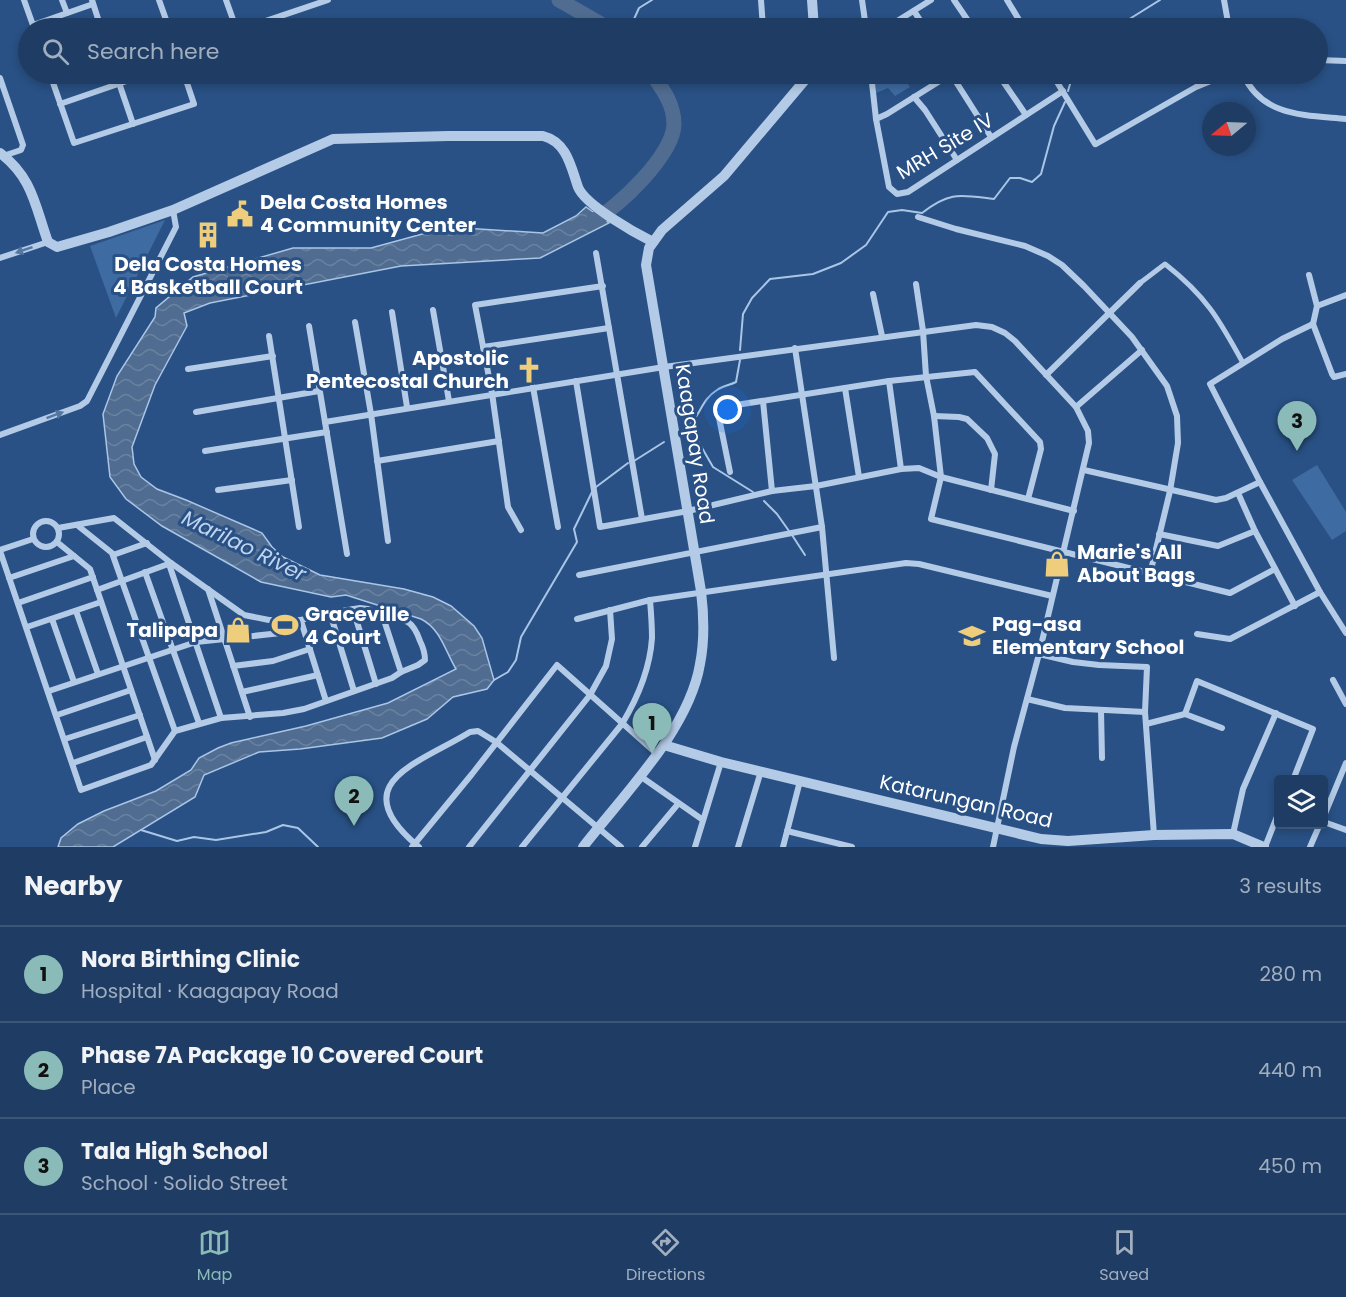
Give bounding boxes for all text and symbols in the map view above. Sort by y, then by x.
search box [18,18,1328,84]
icon: search [39,35,72,68]
text: Search here [87,36,220,67]
north arrow [1202,102,1256,156]
street label: MRH Site IV [891,106,999,186]
place label: Dela Costa Homes 4 Community Center [260,188,476,239]
public building icon: Dela Costa Homes 4 Community Center [225,199,255,229]
building icon: Dela Costa Homes 4 Basketball Court [193,220,223,250]
one-way arrow [15,246,33,255]
place label: Dela Costa Homes 4 Basketball Court [113,250,303,301]
place label: Apostolic Pentecostal Church [306,344,509,395]
church icon: Apostolic Pentecostal Church [514,355,544,385]
street label: Kaagapay Road [669,362,721,526]
your location [713,395,742,424]
pin: 3 [1278,402,1316,451]
one-way arrow [46,410,64,420]
water label: Marilao River [177,503,312,589]
place label: Marie's All About Bags [1077,538,1195,589]
shop icon: Marie's All About Bags [1042,549,1072,579]
place label: Graceville 4 Court [305,600,409,651]
sports icon: Graceville 4 Court [270,610,300,640]
place label: Pag-asa Elementary School [992,610,1184,661]
shop icon: Talipapa [223,615,253,645]
place label: Talipapa [126,616,218,644]
school or university icon: Pag-asa Elementary School [957,621,987,651]
pin: 1 [632,704,672,753]
street label: Katarungan Road [877,768,1055,834]
map controls [1274,775,1328,829]
button: layers [1274,775,1328,829]
pin: 2 [334,776,374,826]
text: Nearby [24,868,122,904]
text: 3 results [1239,872,1322,900]
text: Nora Birthing Clinic [81,944,300,975]
text: 1 [40,960,47,988]
text: 280 m [1259,960,1322,988]
text: Hospital · Kaagapay Road [81,977,339,1005]
text: Phase 7A Package 10 Covered Court [81,1040,483,1071]
text: 2 [38,1056,49,1084]
text: 440 m [1258,1056,1322,1084]
text: Place [81,1073,136,1101]
text: Tala High School [81,1136,268,1167]
text: 3 [37,1152,50,1180]
text: 450 m [1258,1152,1322,1180]
text: School · Solido Street [81,1169,288,1197]
tab: Map [197,1226,232,1287]
tab: Directions [626,1226,705,1287]
tab: Saved [1099,1226,1149,1287]

